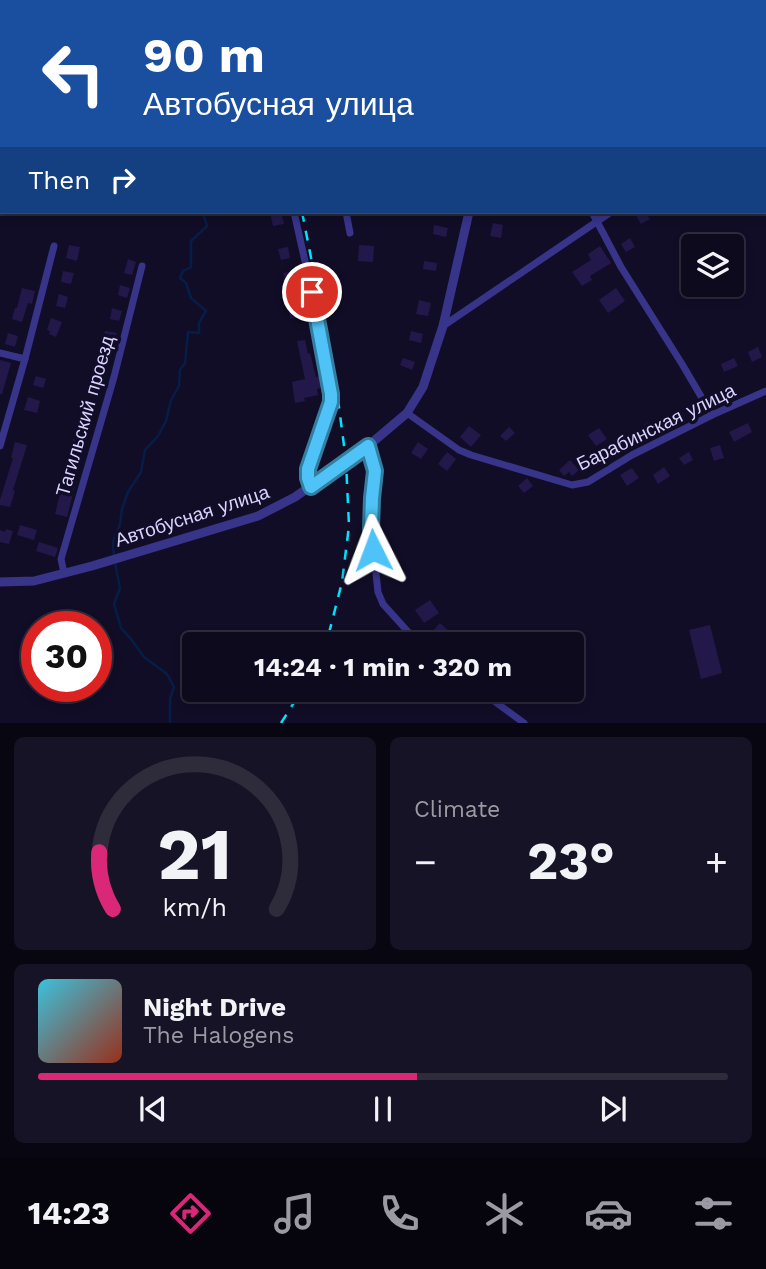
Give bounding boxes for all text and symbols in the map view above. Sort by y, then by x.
text: 90 m [143,26,265,84]
icon: left [28,28,119,119]
text: Автобусная улица [143,85,414,123]
icon: right [104,161,142,199]
text: Then [28,165,90,195]
map controls [681,234,744,297]
button: layers [681,234,744,297]
pin [282,262,342,322]
icon: arrive [293,273,331,311]
street label: Тагильский проезд [51,333,119,499]
street label: Барабинская улица [573,378,740,475]
street label: Автобусная улица [112,480,272,552]
position arrow [336,513,410,587]
speed limit sign: 30 [21,611,112,702]
text: 14:24 · 1 min · 320 m [254,652,512,682]
text: Climate [414,796,500,823]
text: 21 [158,812,232,898]
text: 23° [527,831,615,892]
text: − [414,840,437,884]
text: + [705,840,728,884]
text: km/h [163,893,227,922]
text: Night Drive [143,992,286,1022]
text: The Halogens [143,1022,294,1049]
icon: previous [134,1090,172,1128]
icon: pause [364,1090,402,1128]
icon: next [594,1090,632,1128]
icon: directions [166,1189,215,1238]
icon: music [270,1189,319,1238]
icon: phone [375,1189,424,1238]
icon: climate [480,1189,529,1238]
icon: car [584,1189,633,1238]
icon: filters [689,1189,738,1238]
text: 14:23 [28,1194,110,1232]

